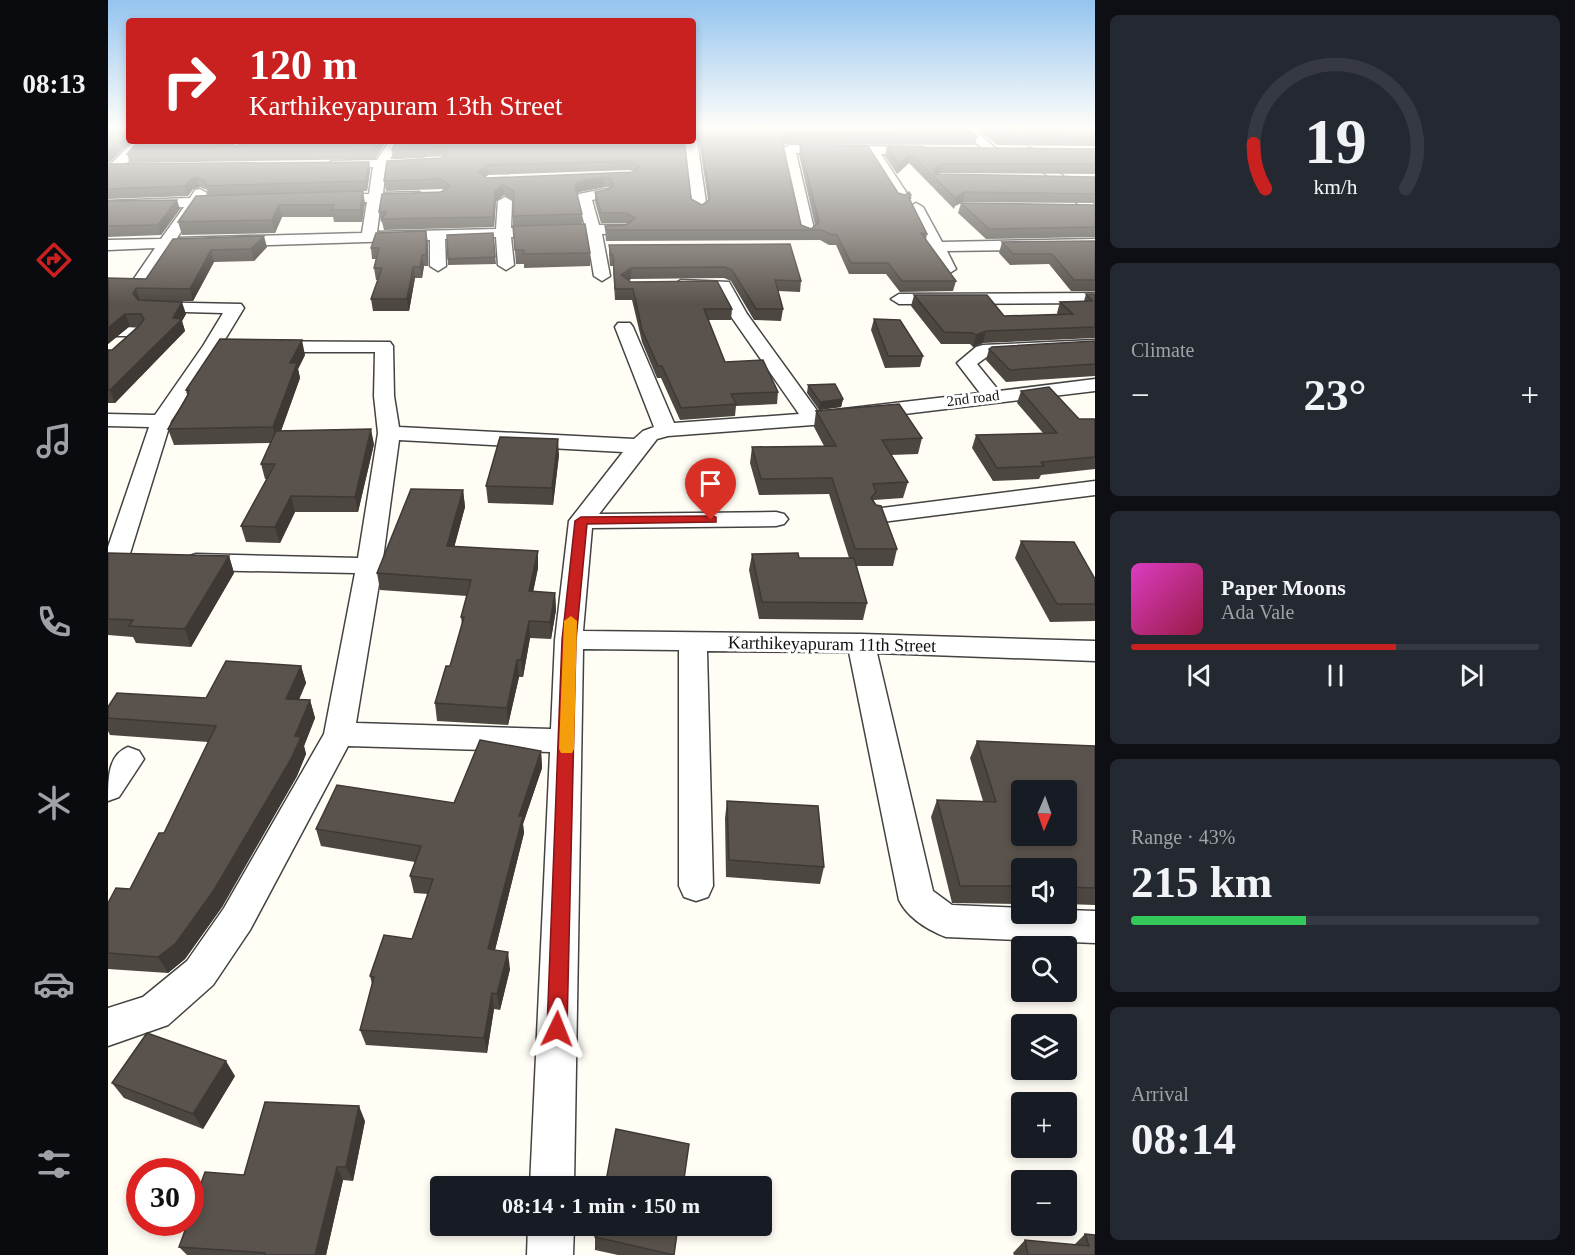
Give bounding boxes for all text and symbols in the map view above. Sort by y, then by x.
icon: right [150,42,228,120]
text: 120 m [249,42,358,88]
text: 08:13 [23,69,86,99]
text: Karthikeyapuram 13th Street [249,91,562,121]
text: 19 [1304,107,1366,176]
text: km/h [1313,175,1357,199]
icon: directions [33,239,75,281]
text: Climate [1131,339,1194,361]
text: 23° [1304,370,1367,420]
text: − [1131,377,1150,413]
text: + [1520,377,1539,413]
street label: 2nd road [946,387,1001,409]
icon: music [33,420,75,462]
pin [685,458,736,520]
icon: arrive [694,467,727,500]
text: Paper Moons [1221,575,1346,600]
icon: phone [33,601,75,643]
text: Ada Vale [1221,601,1295,623]
street label: Karthikeyapuram 11th Street [728,632,936,656]
icon: previous [1183,659,1216,692]
icon: pause [1319,659,1352,692]
icon: next [1455,659,1488,692]
north arrow [1011,780,1077,846]
map controls [1011,780,1077,1236]
icon: climate [33,782,75,824]
text: Range · 43% [1131,826,1235,848]
text: 215 km [1131,857,1272,907]
button: sound [1011,858,1077,924]
button: search [1011,936,1077,1002]
icon: car [33,963,75,1005]
position arrow [525,997,589,1061]
button: layers [1011,1014,1077,1080]
text: Arrival [1131,1083,1189,1105]
button: + [1011,1092,1077,1158]
text: 08:14 [1131,1114,1236,1164]
icon: filters [33,1143,75,1185]
speed limit sign: 30 [126,1158,204,1236]
button: − [1011,1170,1077,1236]
text: 08:14 · 1 min · 150 m [502,1193,700,1218]

